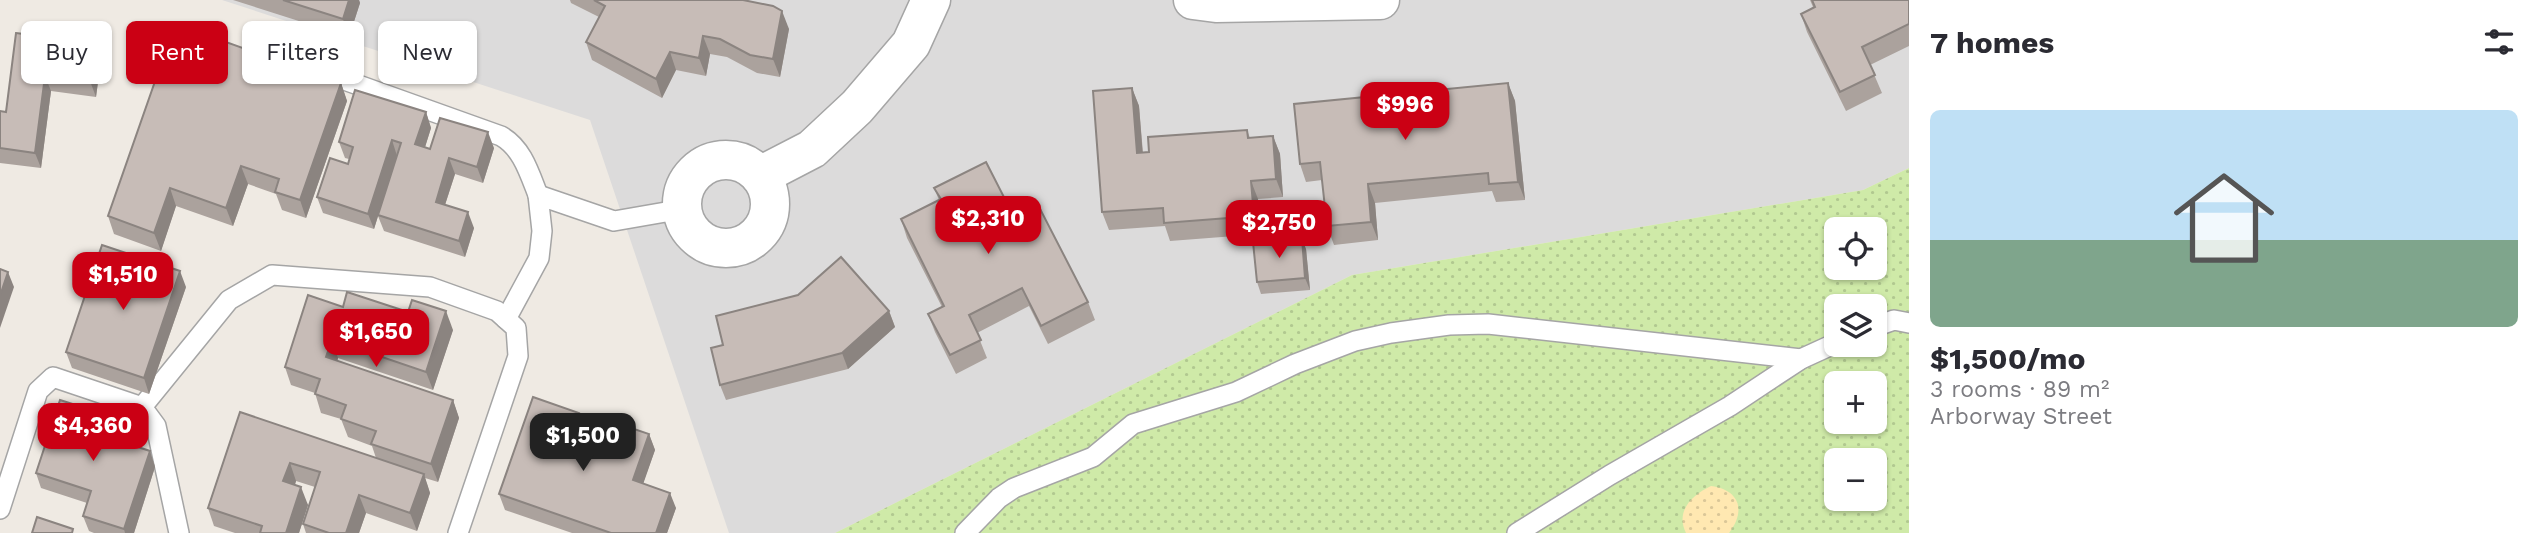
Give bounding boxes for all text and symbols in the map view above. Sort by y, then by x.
chip: Buy [21,21,112,84]
chip: Rent [126,21,228,84]
chip: Filters [242,21,364,84]
chip: New [378,21,477,84]
icon: filters [2480,23,2518,61]
text: 7 homes [1930,25,2054,60]
pin: $996 [1364,82,1446,142]
text: $996 [1376,91,1434,118]
icon: home [2161,155,2287,281]
pin: $2,310 [931,196,1045,256]
pin: $2,750 [1222,201,1336,260]
text: $2,310 [951,205,1025,232]
text: $2,750 [1242,209,1316,236]
map controls [1824,217,1887,511]
button: locate [1824,217,1887,280]
pin: $1,510 [66,252,180,312]
text: $1,510 [88,261,158,288]
button: layers [1824,294,1887,357]
pin: $1,650 [319,310,433,369]
text: $1,650 [339,318,413,345]
text: $1,500/mo [1930,341,2086,376]
button: + [1824,371,1887,434]
text: 3 rooms · 89 m² [1930,376,2109,403]
text: Arborway Street [1930,403,2112,430]
pin: $4,360 [36,404,150,463]
text: $4,360 [54,412,132,439]
pin: $1,500 [526,414,640,473]
text: $1,500 [546,422,620,449]
button: − [1824,448,1887,511]

